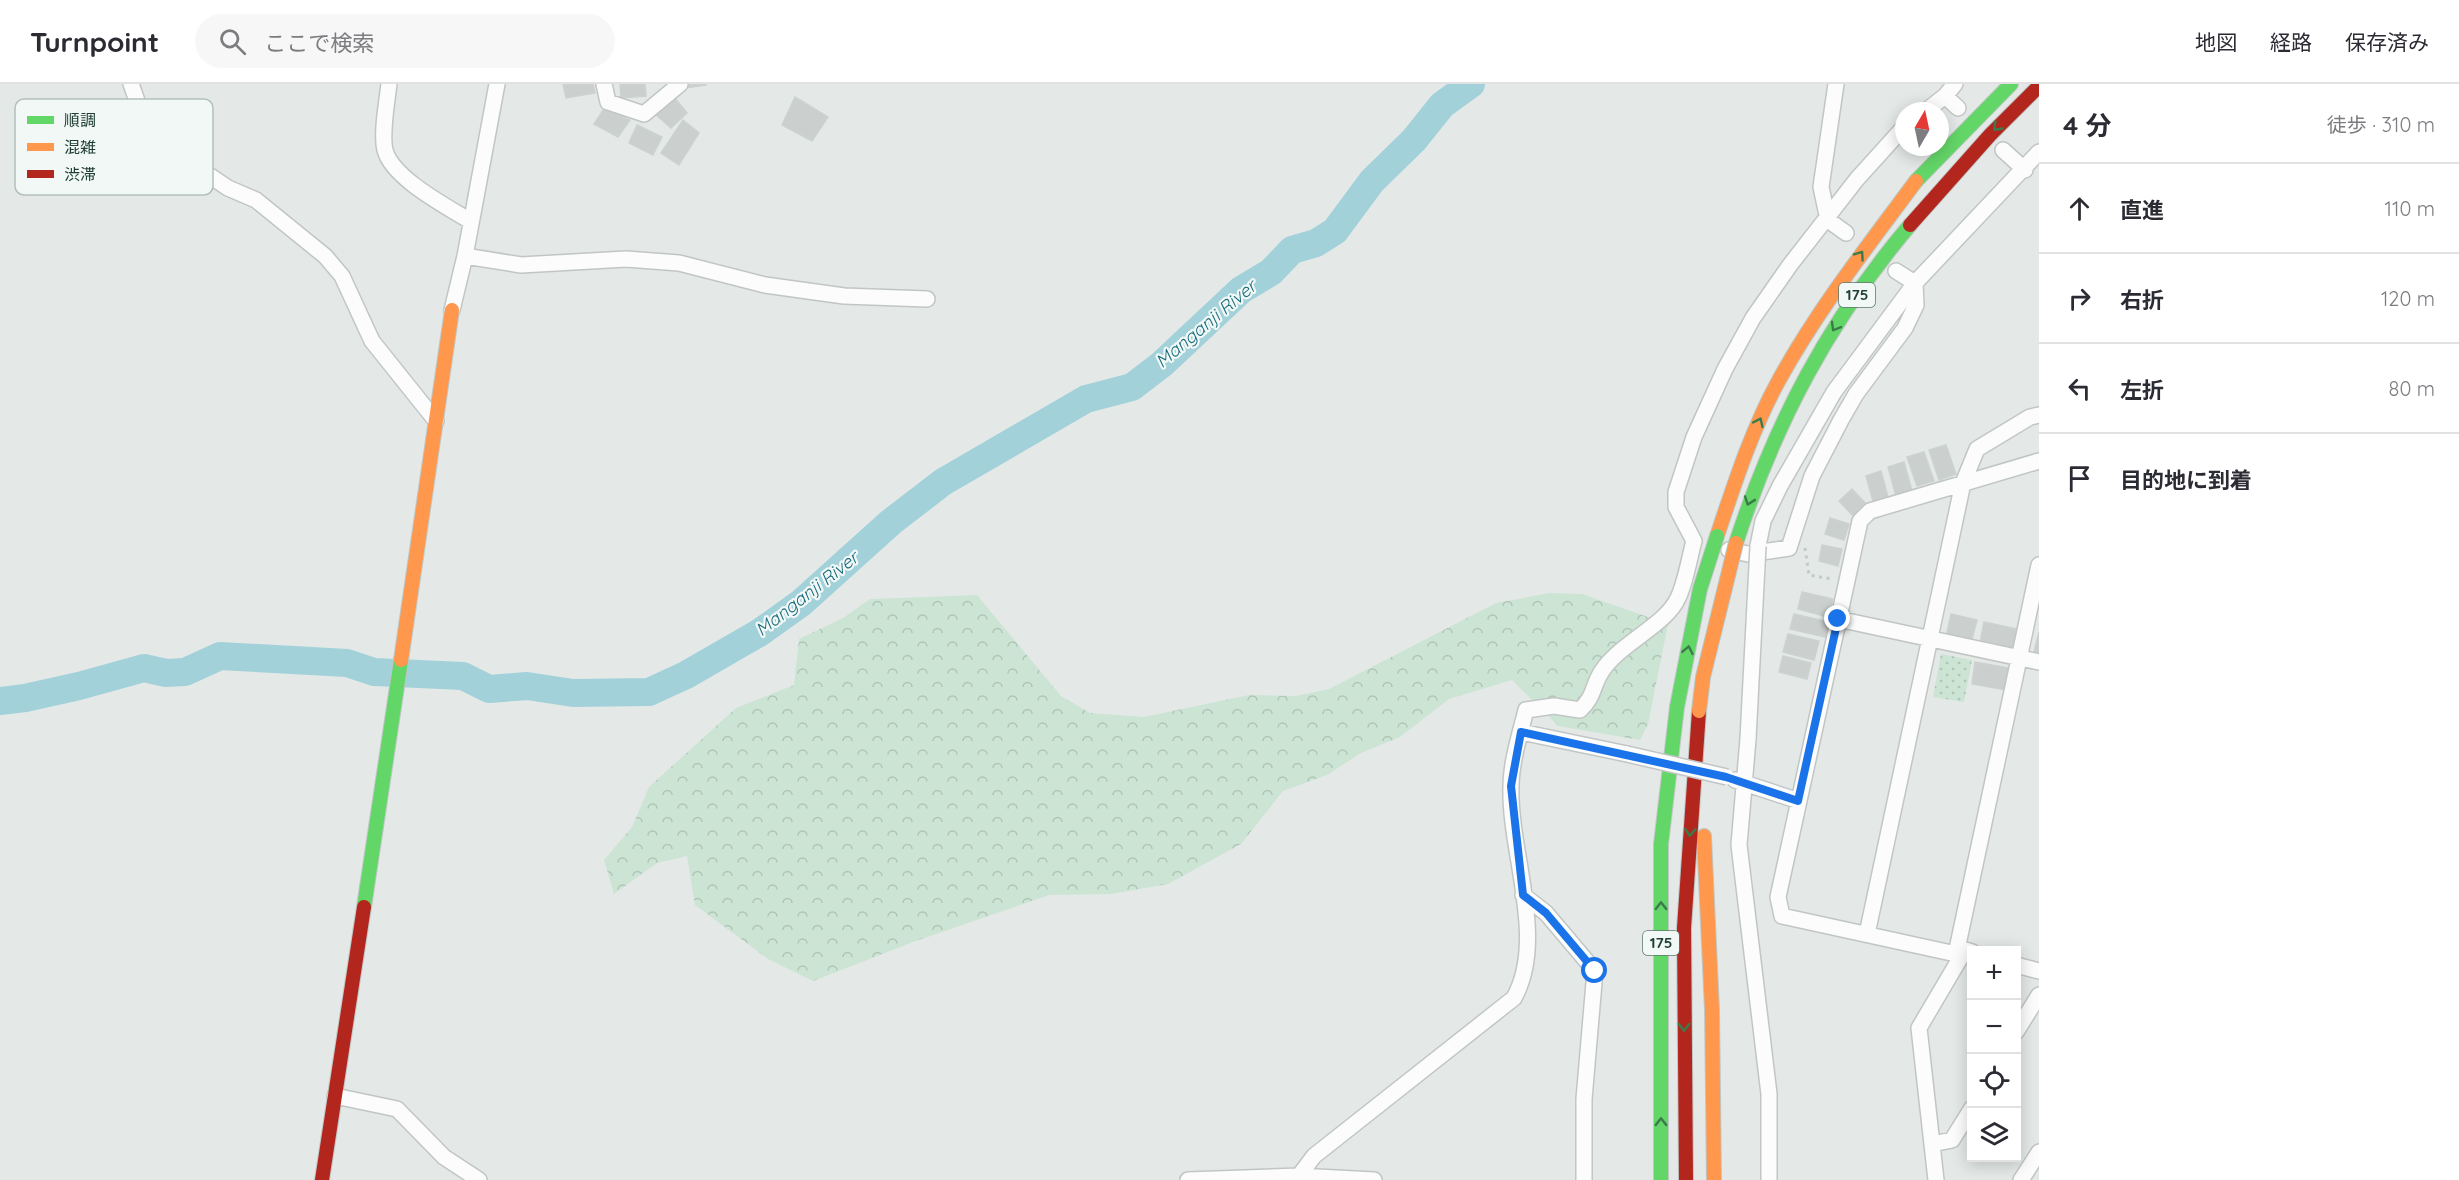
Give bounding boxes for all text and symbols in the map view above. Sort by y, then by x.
search box [195,14,615,68]
text: Turnpoint [30,24,159,59]
icon: search [216,25,249,58]
text: ここで検索 [264,29,374,57]
text: 地図 [2195,29,2237,55]
text: 経路 [2270,29,2312,55]
text: 保存済み [2345,29,2429,55]
legend [15,99,213,195]
north arrow [1895,102,1949,156]
text: 4 分 [2063,109,2112,142]
text: 順調 [64,110,96,130]
text: 徒歩 · 310 m [2327,112,2435,137]
one-way arrow [1993,120,2004,130]
text: 混雑 [64,137,96,157]
text: 渋滞 [64,164,96,184]
icon: ahead [2063,192,2096,225]
text: 直進 [2120,196,2164,224]
text: 110 m [2385,196,2435,221]
one-way arrow [1853,251,1864,262]
water label: Manganji River [1151,273,1262,373]
icon: right [2063,282,2096,315]
road number: 175 [1839,283,1875,307]
text: 右折 [2120,286,2164,314]
text: 120 m [2381,286,2435,311]
one-way arrow [1831,321,1843,331]
icon: left [2063,372,2096,405]
text: 左折 [2120,376,2164,404]
text: 80 m [2389,376,2435,401]
one-way arrow [1751,417,1763,428]
icon: arrive [2063,462,2096,495]
text: 目的地に到着 [2120,466,2252,494]
one-way arrow [1743,495,1756,506]
water label: Manganji River [750,545,865,641]
route end [1824,605,1850,631]
one-way arrow [1681,645,1694,655]
one-way arrow [1683,828,1696,837]
one-way arrow [1655,901,1667,910]
road number: 175 [1643,931,1679,955]
map controls [1967,946,2021,1162]
button: + [1967,946,2021,1000]
route start [1581,957,1607,983]
button: − [1967,1000,2021,1054]
one-way arrow [1678,1023,1690,1032]
button: locate [1967,1054,2021,1108]
button: layers [1967,1108,2021,1162]
one-way arrow [1655,1117,1667,1126]

